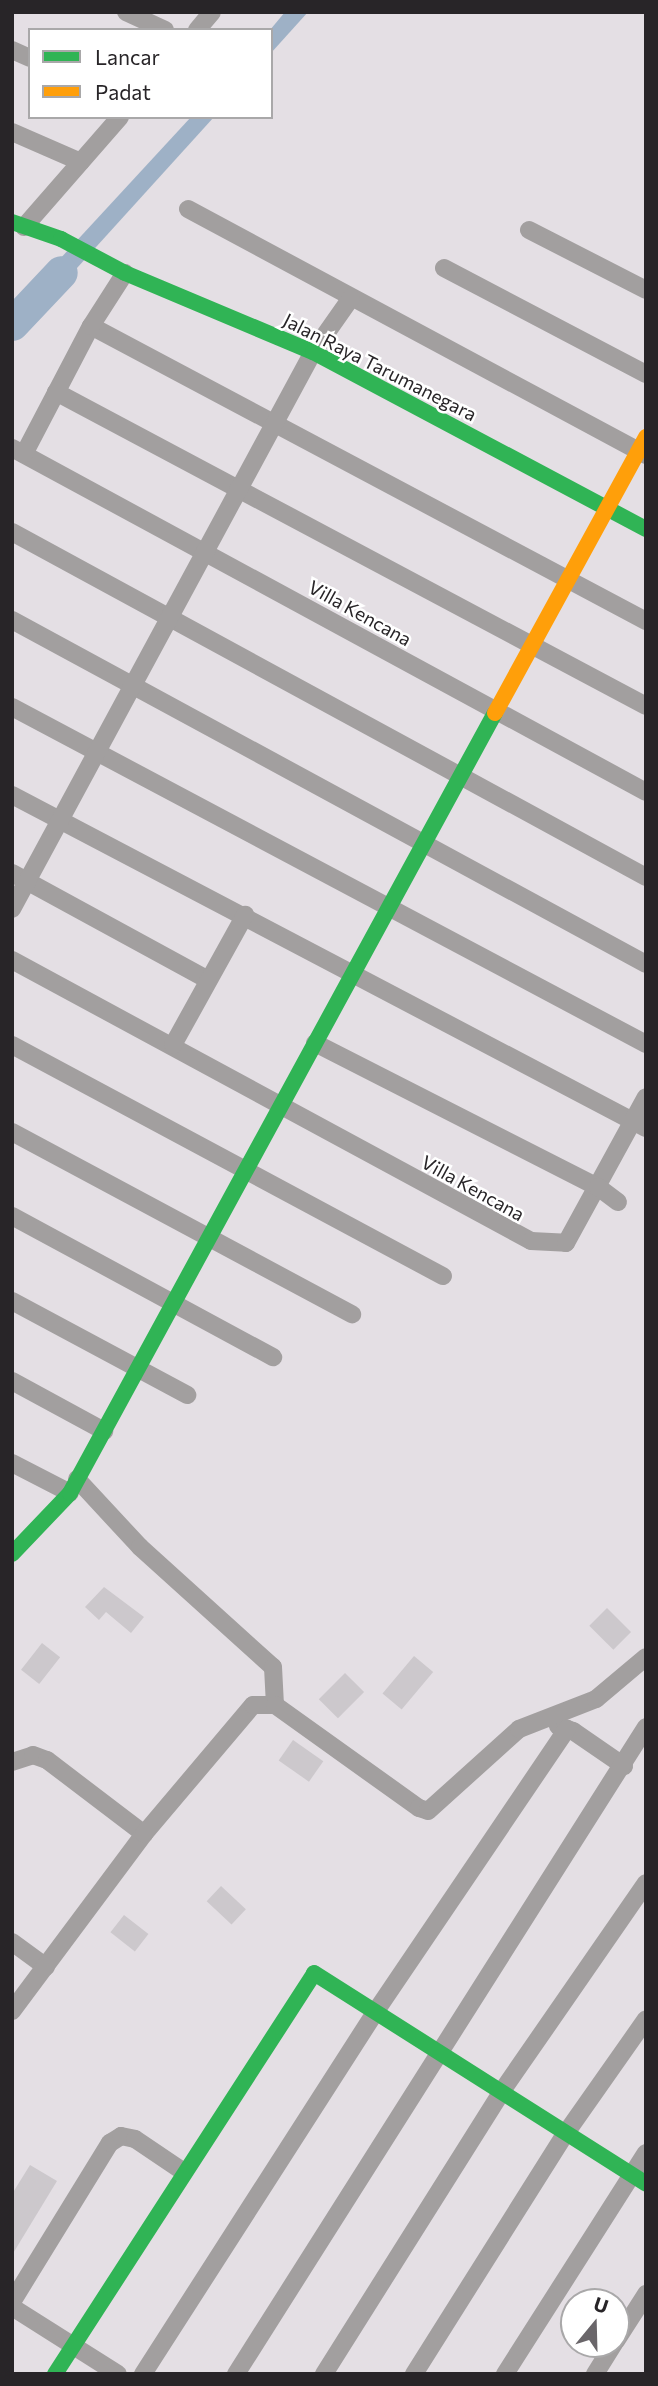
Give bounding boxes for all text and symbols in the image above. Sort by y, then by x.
legend [28,28,273,119]
text: Lancar [95,44,160,69]
text: Padat [95,79,151,104]
street label: Jalan Raya Tarumanegara [280,308,480,426]
street label: Villa Kencana [304,575,416,651]
street label: Villa Kencana [417,1150,529,1226]
north arrow [560,2288,630,2358]
text: U [591,2291,612,2318]

